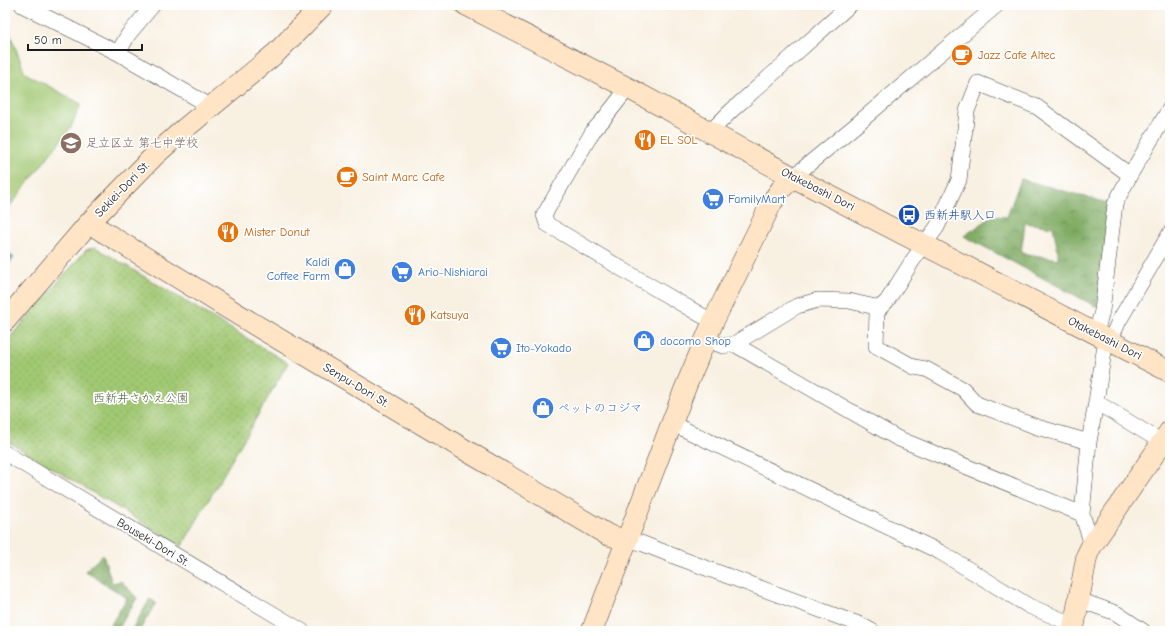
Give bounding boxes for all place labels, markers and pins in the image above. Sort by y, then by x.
cafe icon: Jazz Cafe Altec [949,42,975,68]
place label: Jazz Cafe Altec [978,48,1056,62]
restaurant icon: EL SOL [632,127,658,153]
school or university icon: 足立区立 第七中学校 [58,130,84,156]
place label: EL SOL [660,133,698,147]
place label: 足立区立 第七中学校 [86,136,198,150]
cafe icon: Saint Marc Cafe [334,164,360,190]
place label: Saint Marc Cafe [362,170,445,184]
supermarket icon: FamilyMart [700,186,726,212]
place label: FamilyMart [728,192,786,206]
bus stop icon: 西新井駅入口 [896,202,922,228]
place label: 西新井駅入口 [924,208,996,222]
restaurant icon: Mister Donut [215,219,241,245]
place label: Mister Donut [244,225,310,239]
place label: Kaldi Coffee Farm [267,255,330,283]
shop icon: Kaldi Coffee Farm [332,256,358,282]
supermarket icon: Ario-Nishiarai [389,259,415,285]
place label: Ario-Nishiarai [418,265,488,279]
restaurant icon: Katsuya [402,302,428,328]
place label: Katsuya [430,308,469,322]
shop icon: docomo Shop [631,328,657,354]
place label: docomo Shop [660,334,731,348]
supermarket icon: Ito-Yokado [488,335,514,361]
place label: Ito-Yokado [516,341,572,355]
shop icon: ペットのコジマ [530,395,556,421]
place label: ペットのコジマ [558,401,642,415]

